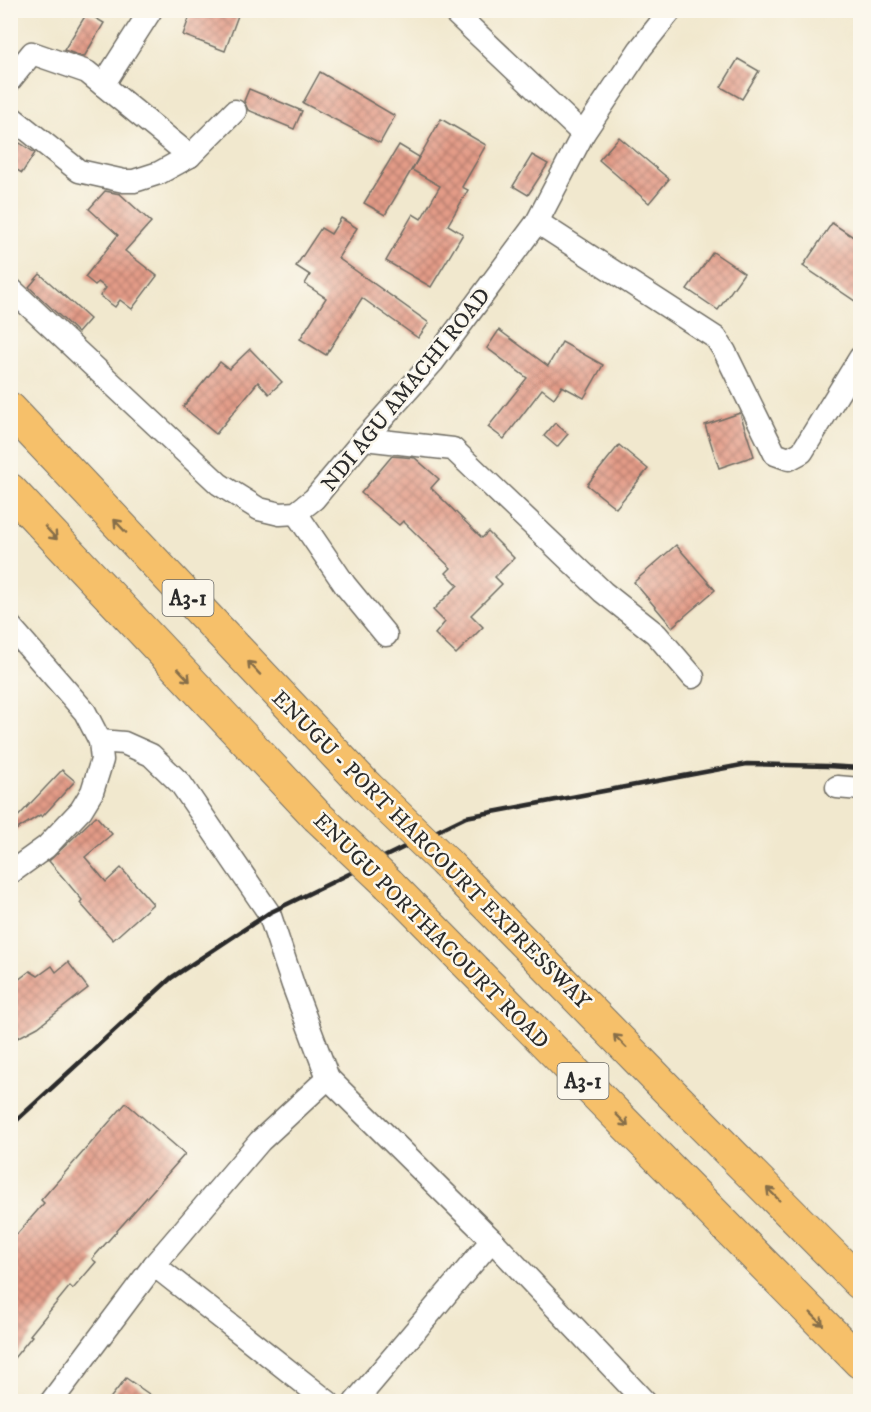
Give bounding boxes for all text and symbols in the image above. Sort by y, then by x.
street label: NDI AGU AMACHI ROAD [316,283,497,497]
one-way arrow [113,518,127,533]
one-way arrow [43,525,58,540]
road number: A3-1 [162,580,213,616]
one-way arrow [247,660,261,675]
one-way arrow [177,667,191,682]
street label: ENUGU - PORT HARCOURT EXPRESSWAY [266,685,597,1016]
street label: ENUGU PORTHACOURT ROAD [307,807,555,1055]
one-way arrow [614,1034,628,1049]
road number: A3-1 [558,1063,608,1099]
one-way arrow [614,1113,629,1128]
one-way arrow [765,1186,780,1201]
one-way arrow [810,1312,825,1326]

